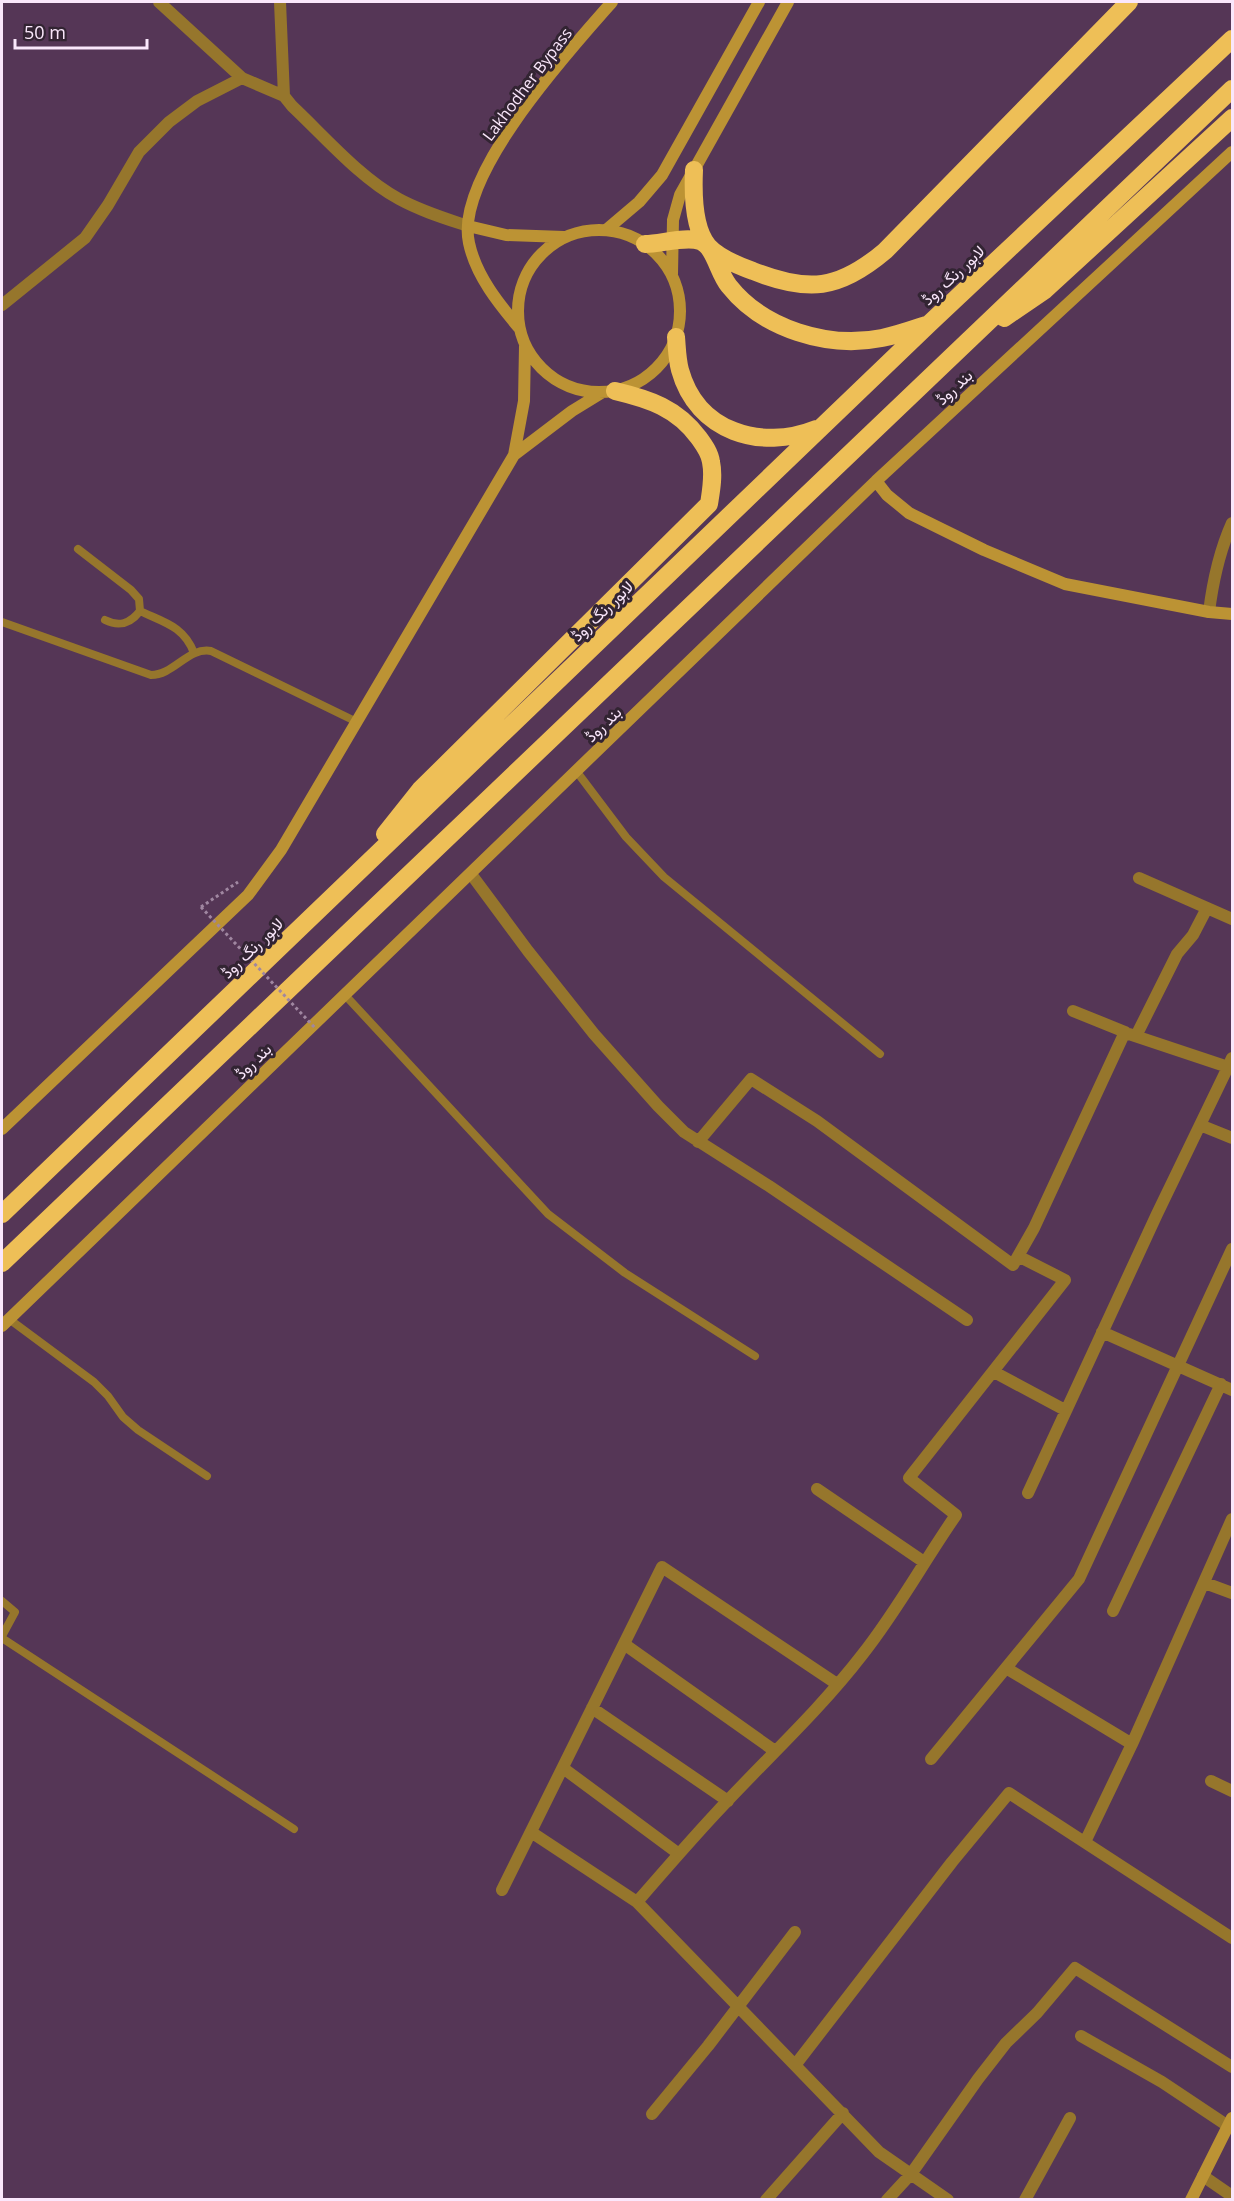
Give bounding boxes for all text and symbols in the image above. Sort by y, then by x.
scale bar [15,12,147,50]
text: 50 m [24,20,66,44]
street label: Lakhodher Bypass [477,23,577,145]
street label: لاہور رنگ روڈ [917,240,989,310]
street label: بند روڈ [931,364,977,410]
street label: لاہور رنگ روڈ [566,576,638,646]
street label: بند روڈ [580,701,626,747]
street label: لاہور رنگ روڈ [216,913,288,983]
street label: بند روڈ [230,1038,276,1084]

